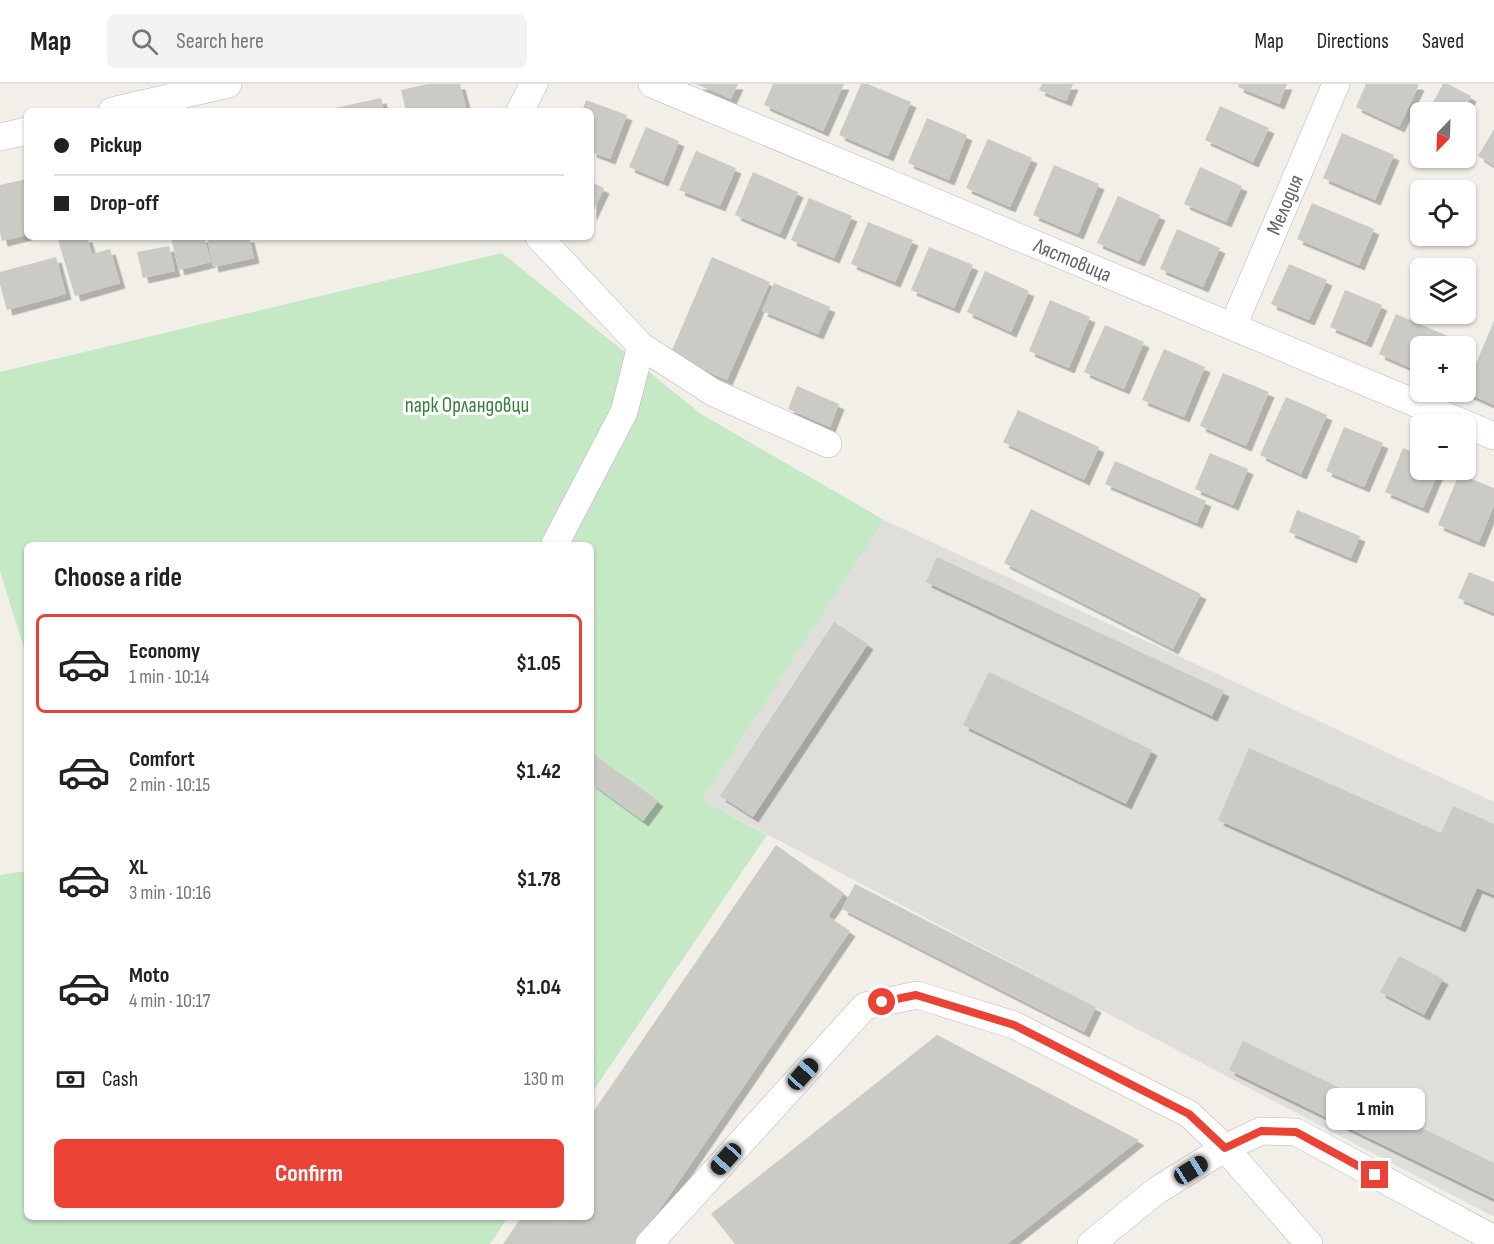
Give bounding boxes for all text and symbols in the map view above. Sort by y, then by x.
search box [107,14,527,68]
text: Map [30,25,71,58]
icon: search [128,25,161,58]
text: Search here [176,28,264,55]
text: Map [1254,29,1284,54]
text: Directions [1317,29,1389,54]
text: Saved [1422,29,1464,54]
north arrow [1410,102,1476,168]
map controls [1410,102,1476,480]
text: Pickup [90,132,142,159]
street label: Мелодия [1261,171,1309,239]
button: locate [1410,180,1476,246]
text: Drop-off [90,190,159,217]
street label: Лястовица [1029,233,1115,288]
button: layers [1410,258,1476,324]
button: + [1410,336,1476,402]
park label: парк Орландовци [405,393,529,418]
button: − [1410,414,1476,480]
text: Choose a ride [54,562,182,594]
icon: car [57,637,111,691]
text: Economy [129,638,200,665]
text: $1.05 [516,650,561,677]
text: 1 min · 10:14 [129,665,209,689]
icon: car [57,745,111,799]
text: Comfort [129,746,195,773]
text: $1.42 [516,758,561,785]
text: 2 min · 10:15 [129,773,210,797]
icon: car [57,853,111,907]
text: XL [129,854,148,881]
text: $1.78 [517,866,561,893]
text: 3 min · 10:16 [129,881,211,905]
icon: car [57,961,111,1015]
text: Moto [129,962,169,989]
text: $1.04 [515,974,561,1001]
route start [868,988,895,1015]
text: 4 min · 10:17 [129,989,210,1013]
car [784,1055,822,1093]
icon: cash [54,1063,87,1096]
text: Cash [102,1066,138,1093]
text: 130 m [524,1067,564,1091]
callout: 1 min [1326,1088,1424,1130]
text: 1 min [1357,1097,1394,1121]
button: Confirm [54,1139,564,1208]
car [707,1140,745,1178]
car [1171,1153,1211,1187]
route end [1361,1161,1388,1188]

